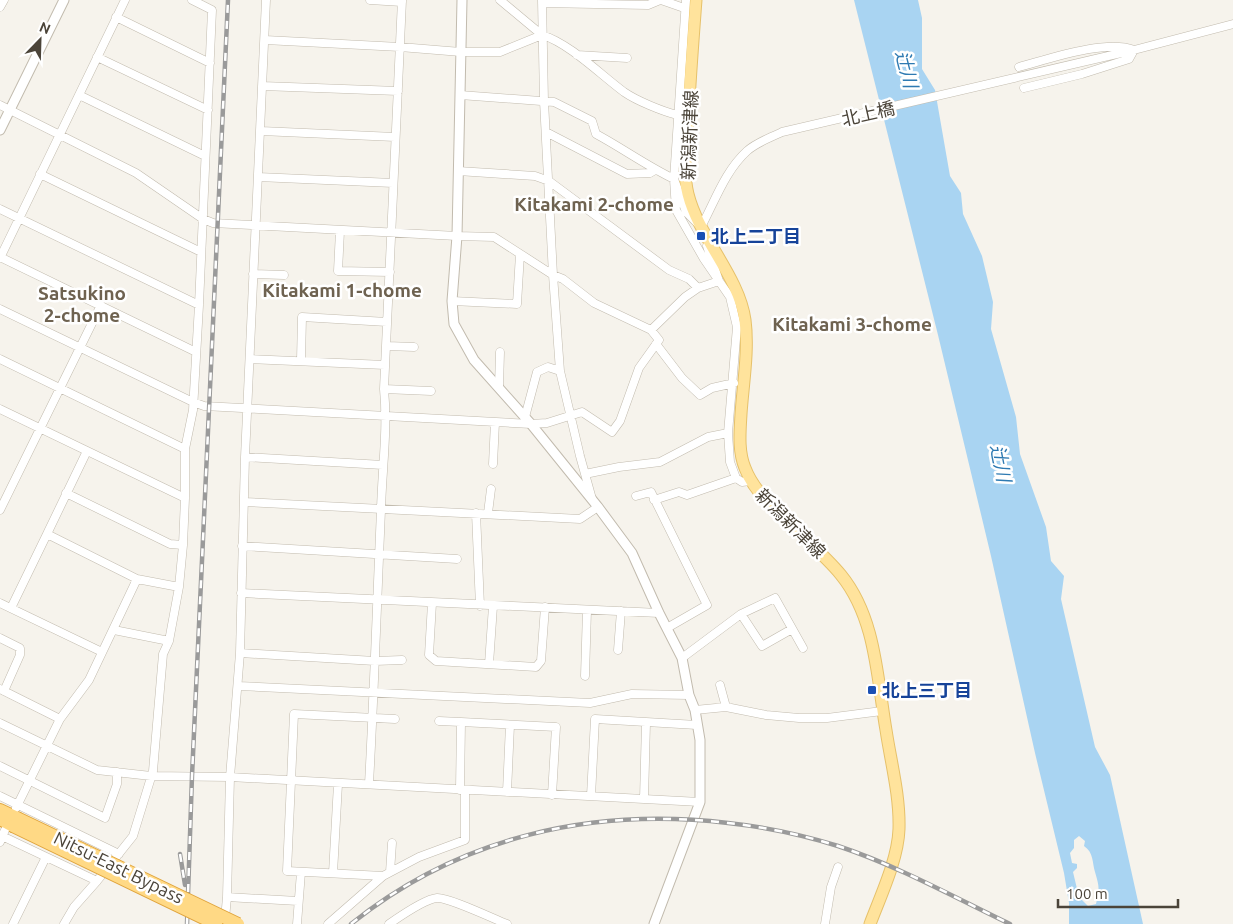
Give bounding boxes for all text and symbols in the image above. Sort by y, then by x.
north arrow [15,15,65,65]
text: N [37,19,53,37]
water label: 辻川 [892,48,923,92]
street label: 新潟新津線 [677,90,701,180]
street label: 北上橋 [839,97,897,129]
district label: Kitakami 2-chome [514,193,674,215]
place label: 北上二丁目 [711,226,801,246]
marker: 北上二丁目 [695,230,707,242]
district label: Kitakami 1-chome [262,279,422,301]
district label: Satsukino 2-chome [38,282,126,326]
district label: Kitakami 3-chome [772,313,932,335]
water label: 辻川 [987,442,1016,486]
street label: 新潟新津線 [752,484,830,562]
place label: 北上三丁目 [882,680,972,700]
marker: 北上三丁目 [866,684,878,696]
street label: Nitsu-East Bypass [51,827,187,907]
scale bar [1058,876,1178,908]
text: 100 m [1066,885,1108,902]

